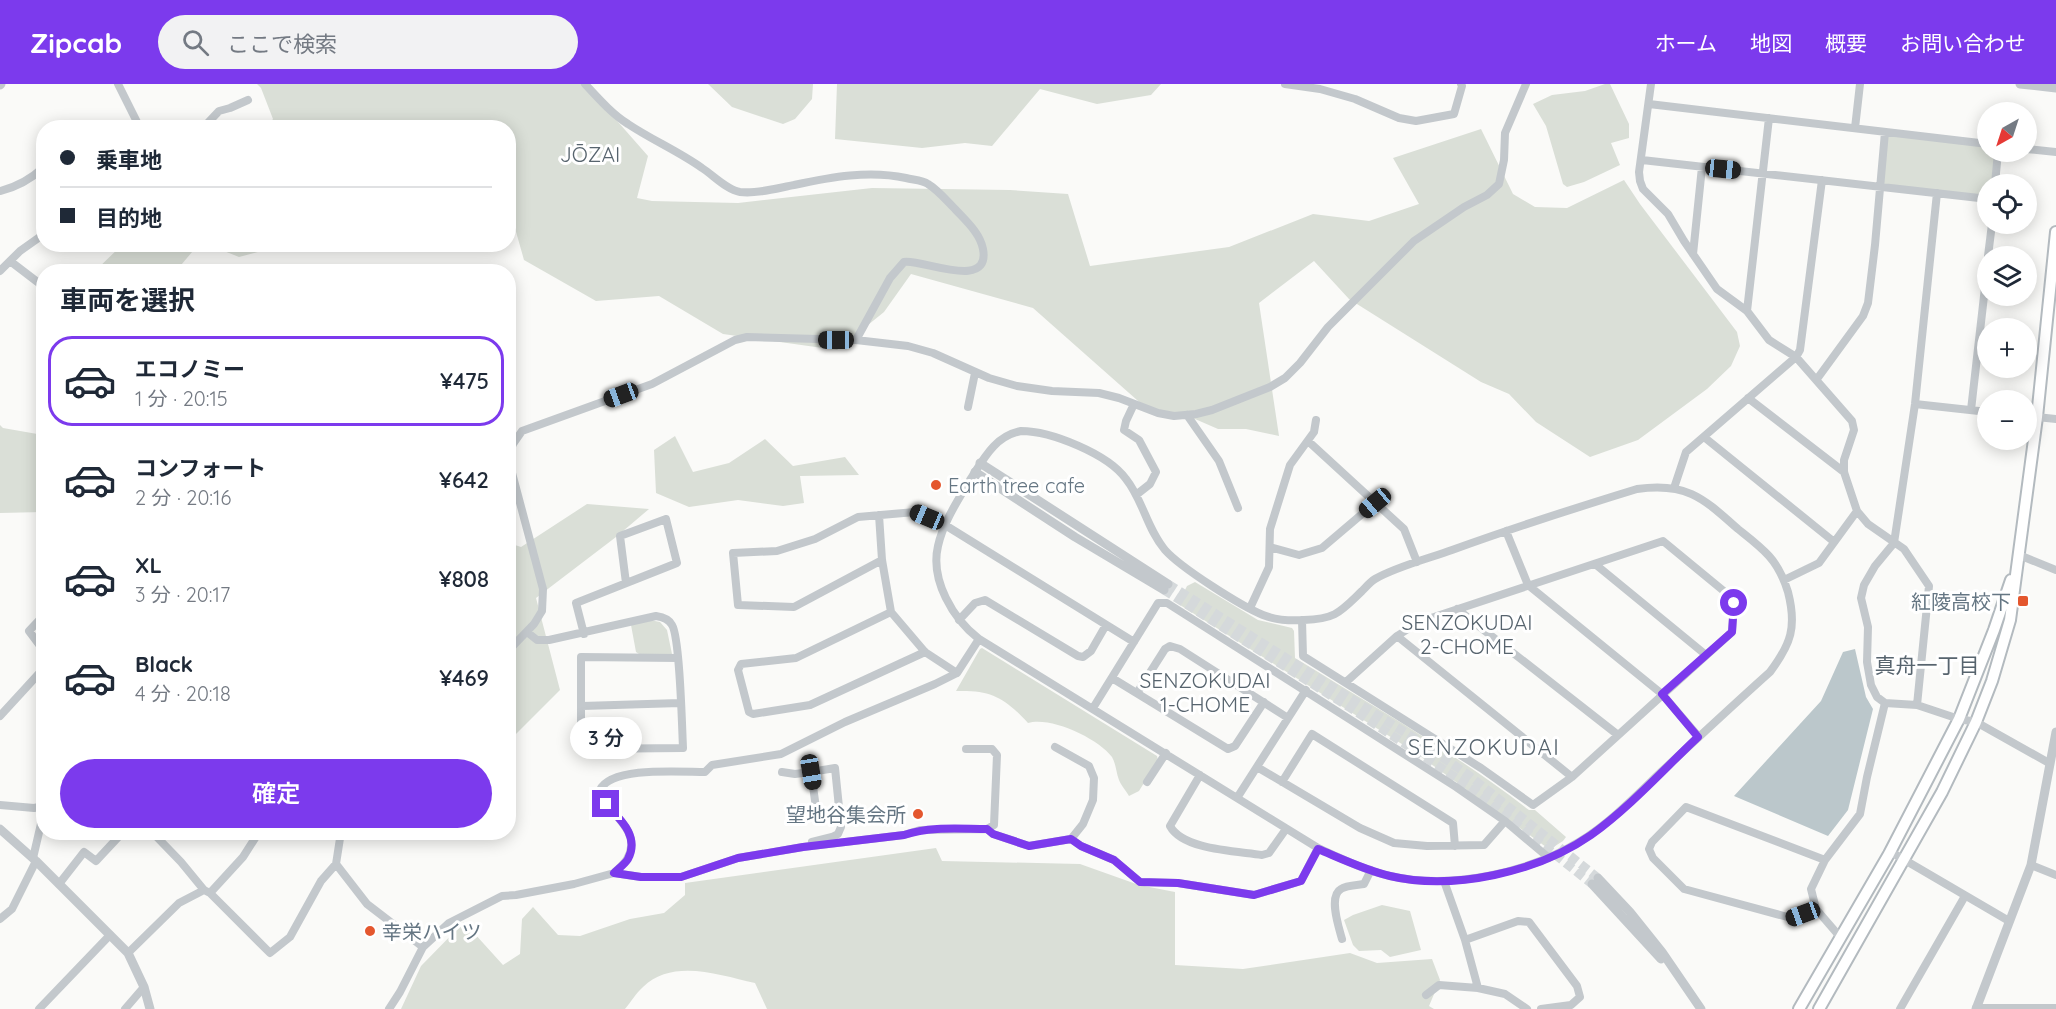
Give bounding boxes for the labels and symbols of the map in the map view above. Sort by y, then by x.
north arrow [1977,102,2037,162]
district label: JŌZAI [560,141,620,167]
car [1704,158,1742,180]
car [818,331,854,349]
car [601,380,641,410]
place label: Earth tree cafe [948,473,1085,498]
marker: Earth tree cafe [929,478,943,492]
car [1355,485,1395,521]
car [907,502,947,532]
route start [1720,589,1747,616]
place label: 紅陵高校下 [1911,589,2011,614]
marker: 紅陵高校下 [2016,594,2030,608]
district label: SENZOKUDAI 2-CHOME [1401,609,1533,659]
district label: 真舟一丁目 [1875,652,1980,678]
district label: SENZOKUDAI 1-CHOME [1139,667,1271,717]
callout: 3 分 [570,717,642,759]
district label: SENZOKUDAI [1408,733,1560,761]
car [799,753,823,791]
route end [592,790,619,817]
place label: 望地谷集会所 [786,802,906,827]
marker: 望地谷集会所 [911,807,925,821]
car [1783,899,1823,929]
place label: 幸栄ハイツ [382,919,482,944]
marker: 幸栄ハイツ [363,924,377,938]

